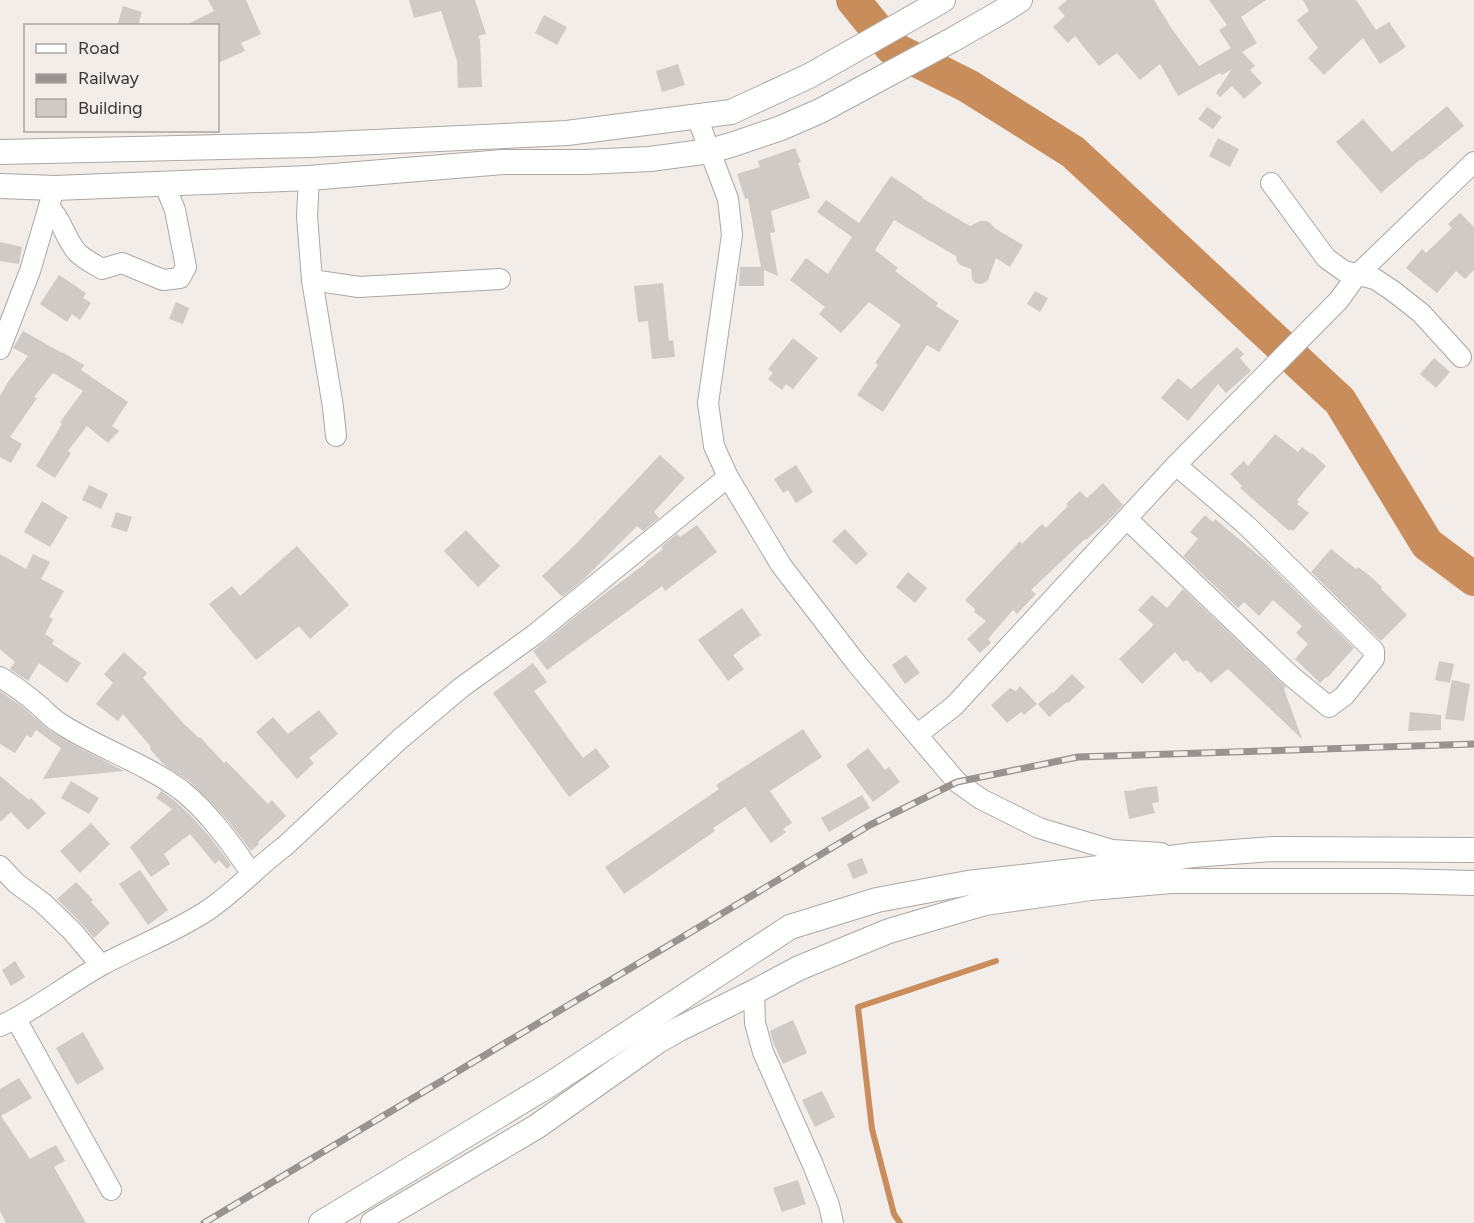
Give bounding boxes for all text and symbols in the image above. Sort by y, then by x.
legend [24,24,219,132]
text: Road [78,37,119,59]
text: Railway [78,67,140,89]
text: Building [78,97,143,119]

